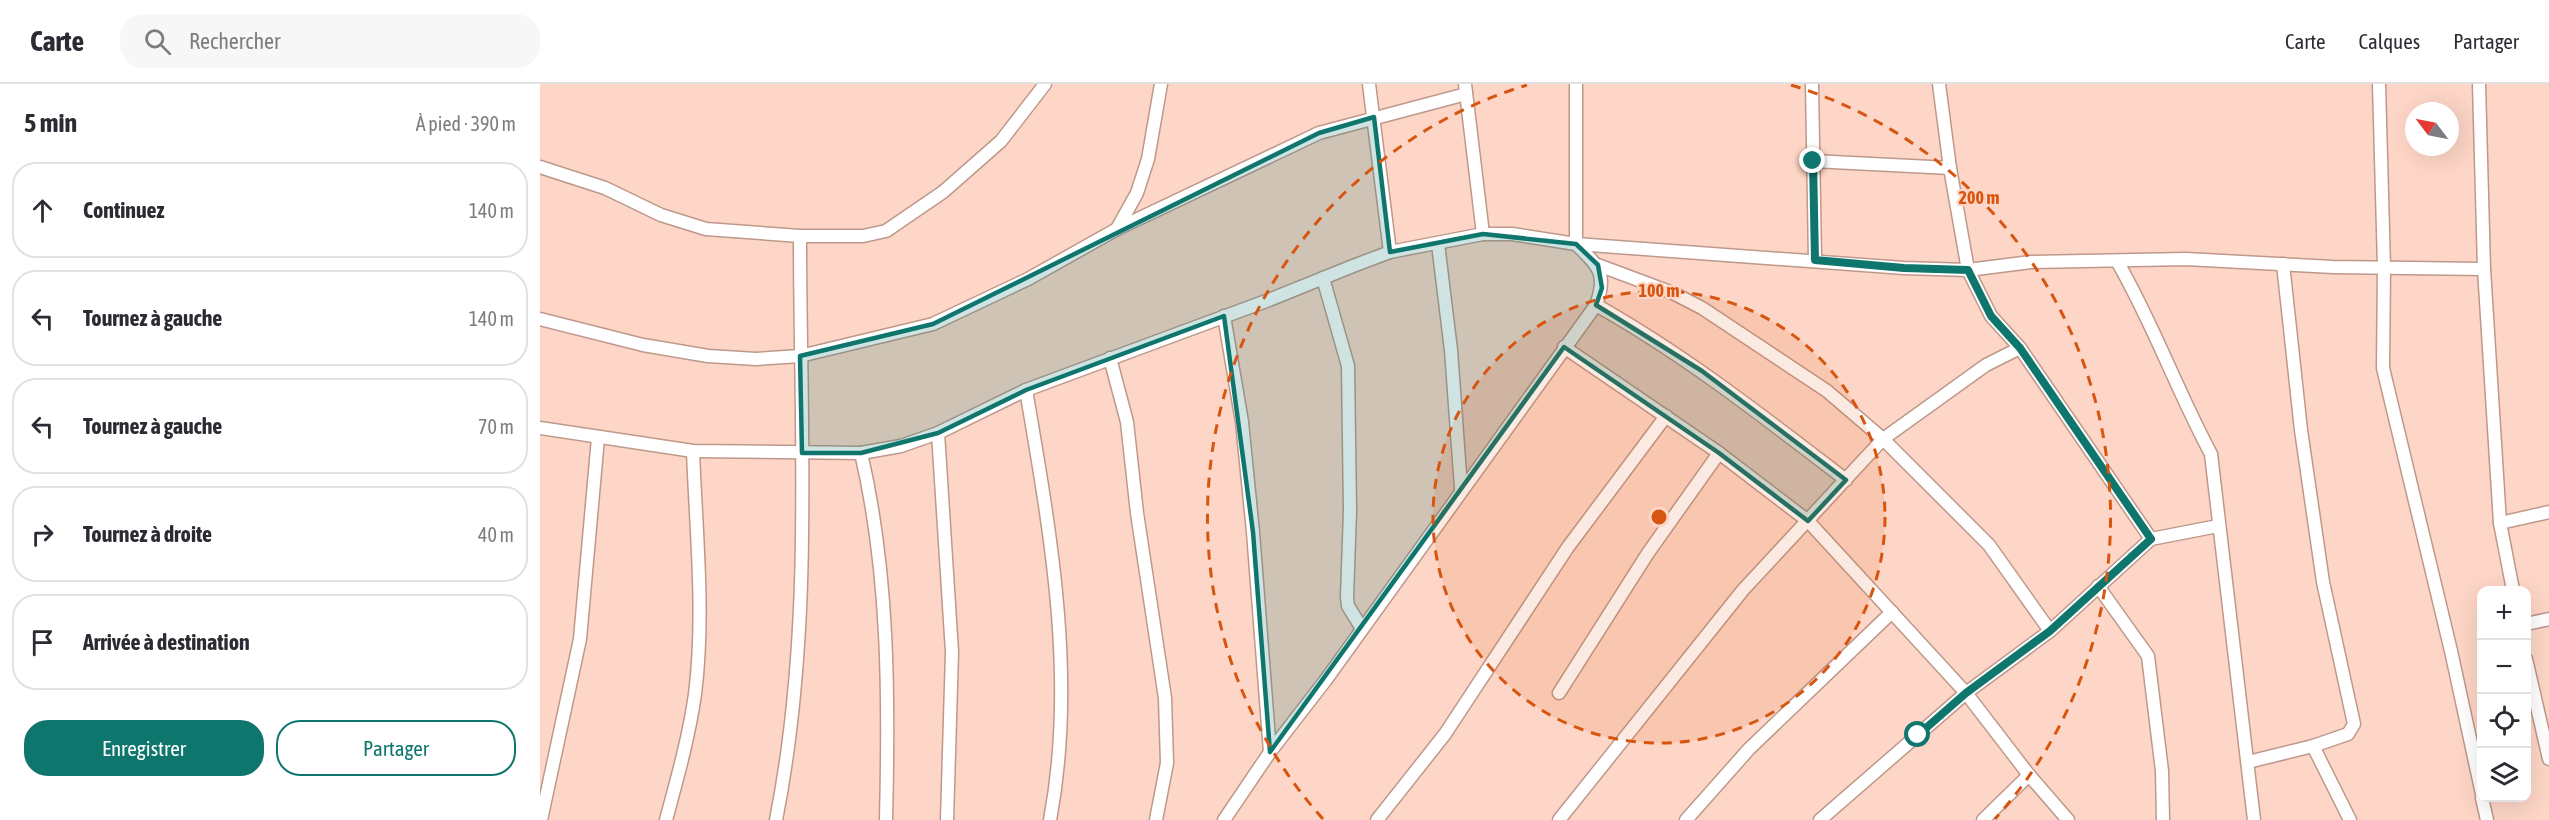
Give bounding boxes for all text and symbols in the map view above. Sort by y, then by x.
search box [120,14,540,68]
text: Carte [30,25,84,57]
icon: search [141,25,174,58]
text: Rechercher [189,28,281,54]
text: Carte [2285,29,2326,53]
text: Calques [2359,29,2420,53]
text: Partager [2453,29,2519,53]
north arrow [2405,102,2459,156]
text: 5 min [24,108,77,138]
text: À pied · 390 m [416,112,516,135]
route end [1799,147,1825,173]
text: 200 m [1959,187,1999,208]
icon: ahead [26,194,59,227]
text: Continuez [83,197,165,223]
text: 140 m [469,199,514,222]
text: 100 m [1639,280,1679,301]
icon: left [26,302,59,335]
text: Tournez à gauche [83,305,222,331]
text: 140 m [469,307,514,330]
icon: left [26,410,59,443]
text: Tournez à gauche [83,413,222,439]
text: 70 m [478,415,514,438]
centre of rings [1649,507,1669,527]
icon: right [26,518,59,551]
text: Tournez à droite [83,521,212,547]
text: 40 m [478,523,514,546]
map controls [2477,586,2531,802]
button: + [2477,586,2531,640]
icon: arrive [26,626,59,659]
text: Arrivée à destination [83,629,250,655]
button: − [2477,640,2531,694]
button: locate [2477,694,2531,748]
button: Enregistrer [24,720,264,776]
button: Partager [276,720,516,776]
route start [1904,721,1930,747]
button: layers [2477,748,2531,802]

